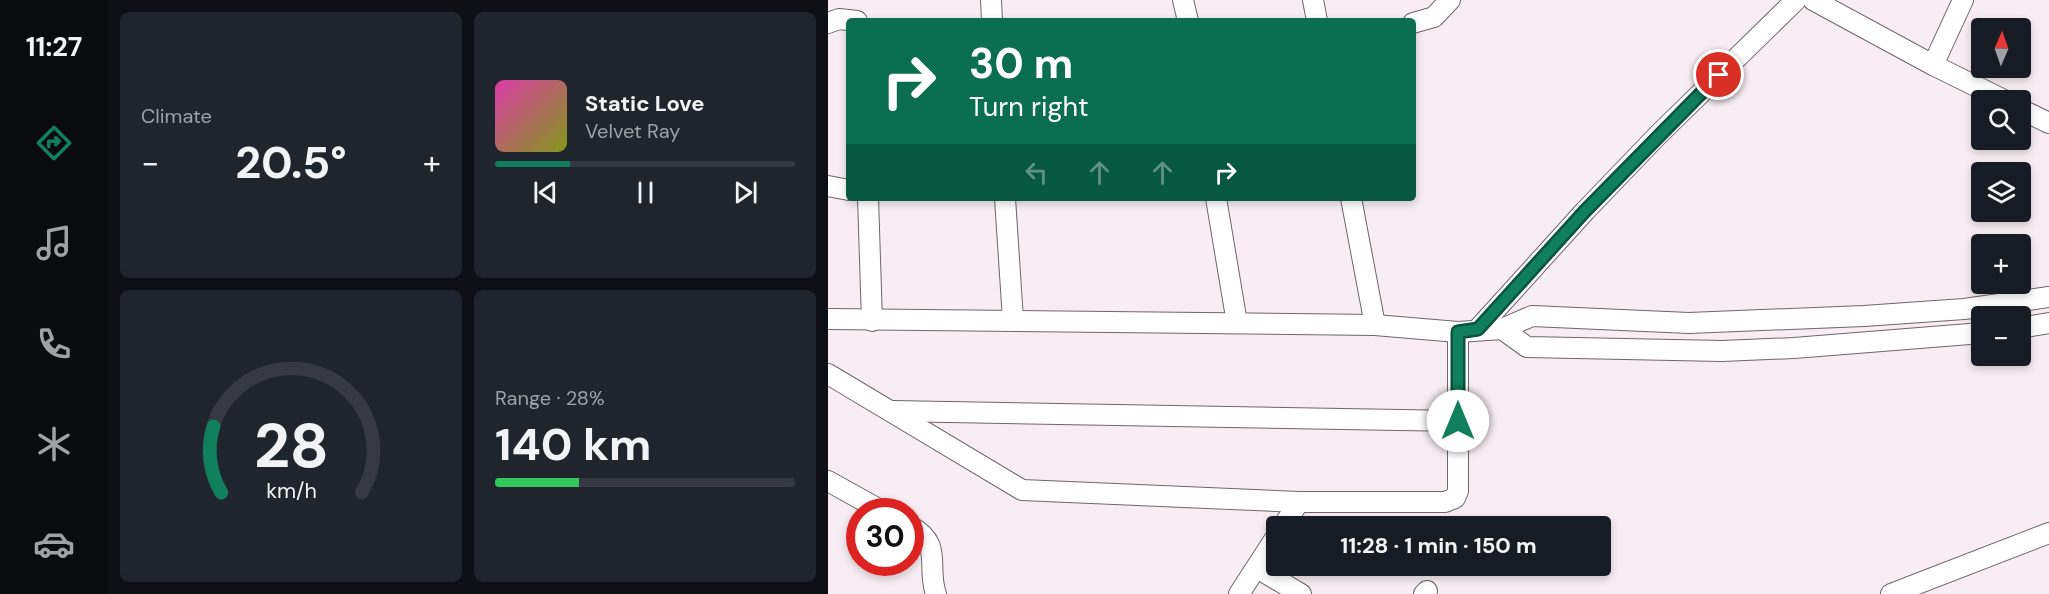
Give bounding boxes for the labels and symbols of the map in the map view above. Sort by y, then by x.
north arrow [1971,18,2031,78]
pin [1693,49,1744,100]
position arrow [1426,389,1490,453]
speed limit sign: 30 [846,498,924,576]

